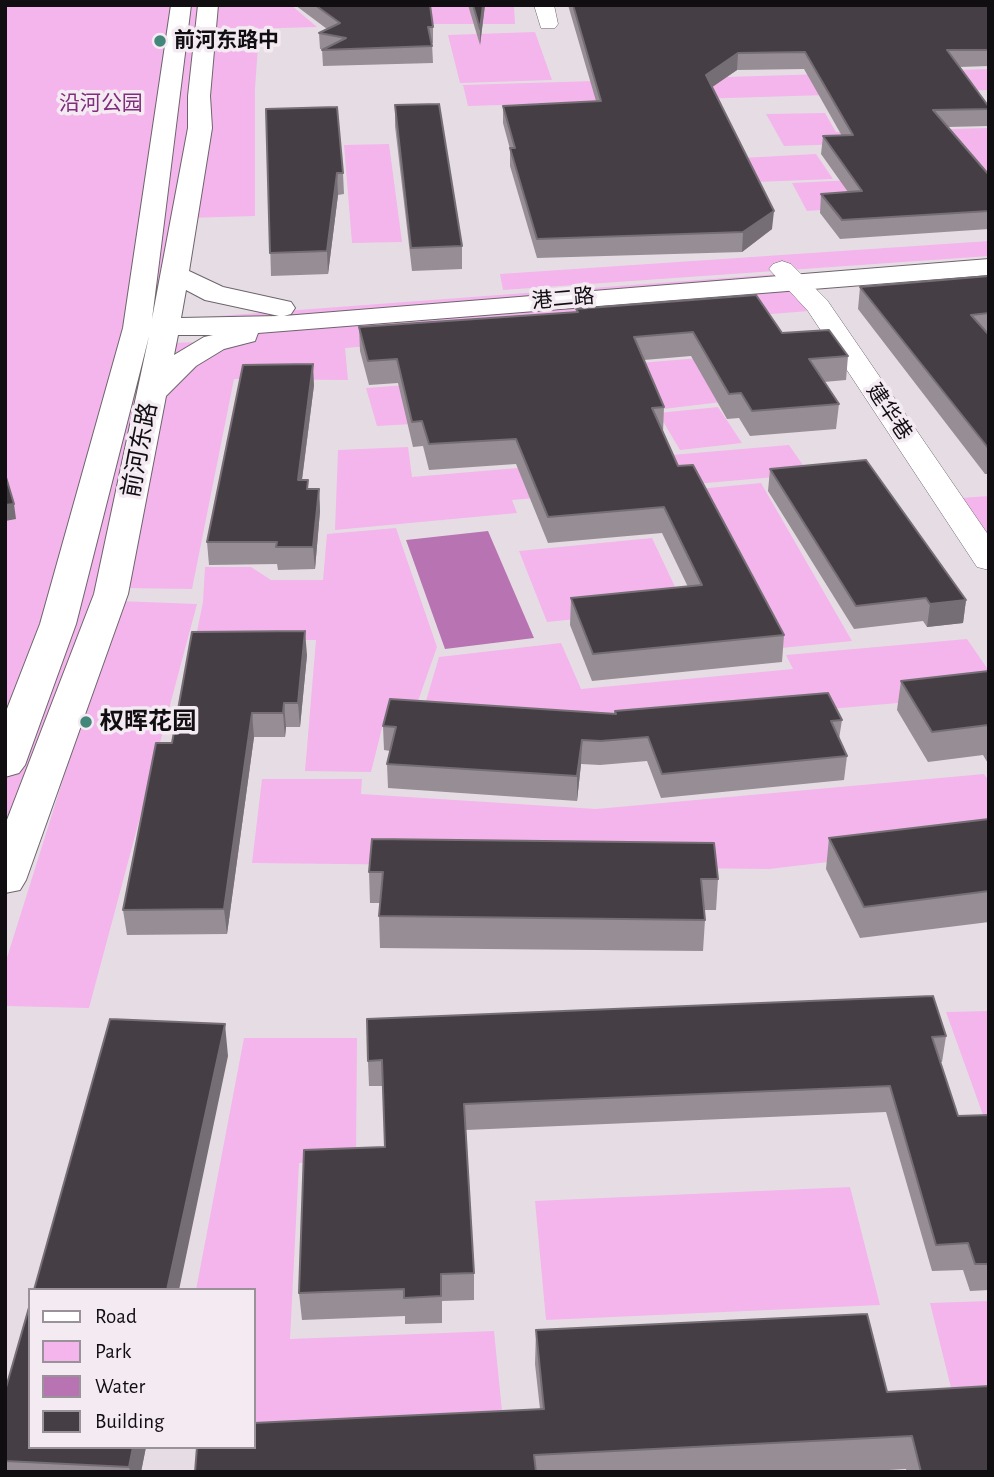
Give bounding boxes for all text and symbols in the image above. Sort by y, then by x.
place label: 前河东路中 [174,28,279,54]
marker: 前河东路中 [152,33,168,49]
park label: 沿河公园 [59,91,143,117]
street label: 港二路 [531,284,595,314]
street label: 建华巷 [861,379,917,445]
street label: 前河东路 [117,400,163,500]
place label: 权晖花园 [100,708,196,736]
marker: 权晖花园 [78,714,94,730]
legend [28,1288,256,1449]
text: Road [95,1306,137,1327]
text: Park [95,1341,131,1362]
text: Water [95,1376,145,1397]
text: Building [95,1411,164,1432]

